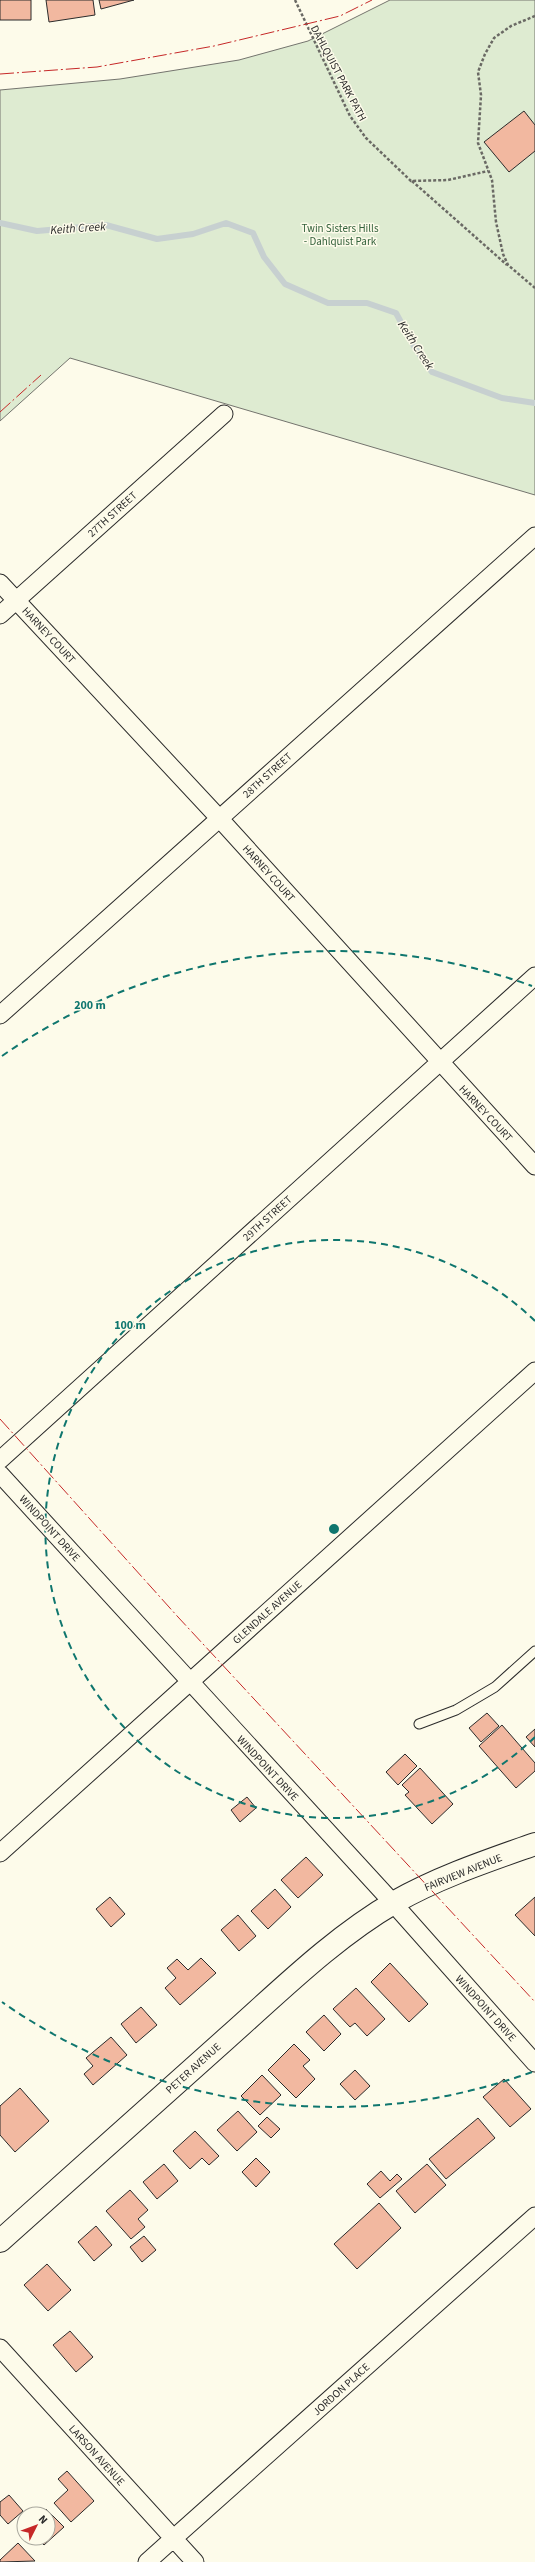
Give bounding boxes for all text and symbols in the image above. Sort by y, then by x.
street label: DAHLQUIST PARK PATH [307,23,370,124]
water label: Keith Creek [50,218,107,239]
park label: Twin Sisters Hills - Dahlquist Park [301,221,379,249]
water label: Keith Creek [393,317,438,373]
street label: 27TH STREET [84,488,140,541]
street label: HARNEY COURT [19,604,79,667]
street label: 28TH STREET [239,749,295,802]
street label: HARNEY COURT [239,842,298,905]
text: 200 m [74,997,106,1014]
street label: HARNEY COURT [456,1082,516,1145]
street label: 29TH STREET [239,1192,295,1245]
text: 100 m [114,1317,146,1334]
street label: WINDPOINT DRIVE [16,1492,84,1565]
centre of rings [327,1522,341,1536]
street label: GLENDALE AVENUE [230,1577,305,1647]
street label: WINDPOINT DRIVE [233,1732,302,1804]
street label: FAIRVIEW AVENUE [422,1850,505,1895]
street label: WINDPOINT DRIVE [452,1972,520,2045]
street label: PETER AVENUE [163,2039,224,2097]
street label: JORDON PLACE [310,2360,373,2419]
street label: LARSON AVENUE [65,2422,128,2489]
north arrow [16,2506,56,2546]
text: N [35,2512,51,2527]

